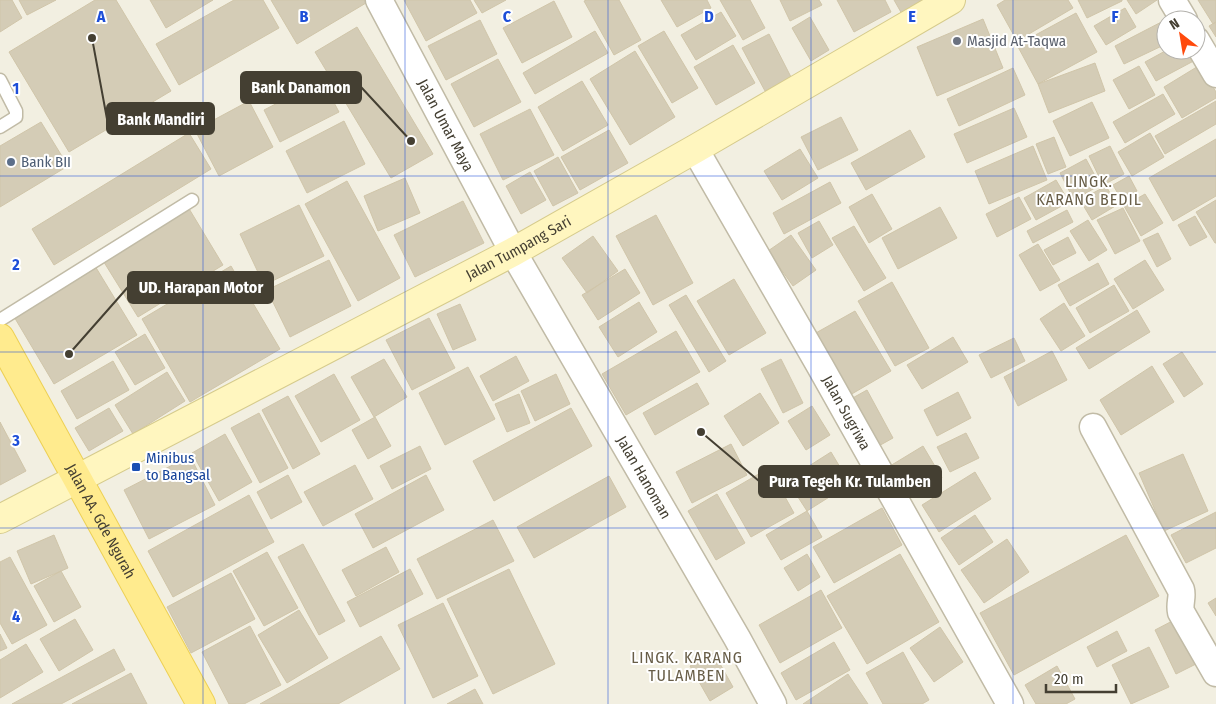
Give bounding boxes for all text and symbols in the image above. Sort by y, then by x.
text: A [96,7,106,26]
text: B [300,7,309,26]
text: C [503,7,512,26]
text: D [704,7,714,26]
text: E [908,7,916,26]
text: F [1111,7,1119,26]
north arrow [1156,10,1206,60]
text: N [1167,15,1183,34]
place label: Masjid At-Taqwa [967,32,1066,50]
marker: Masjid At-Taqwa [951,35,963,47]
callout: Bank Danamon [241,72,361,103]
street label: Jalan Umar Maya [414,76,478,175]
text: Bank Danamon [251,78,351,97]
text: 1 [13,79,19,98]
callout: Bank Mandiri [107,103,214,134]
text: Bank Mandiri [117,110,205,129]
place label: Bank BII [21,153,71,171]
marker: Bank BII [5,156,17,168]
district label: LINGK. KARANG BEDIL [1036,172,1142,209]
street label: Jalan Tumpang Sari [463,212,574,284]
text: 2 [11,255,20,274]
callout: UD. Harapan Motor [128,272,273,303]
text: UD. Harapan Motor [139,278,263,297]
street label: Jalan Sugriwa [818,372,874,453]
text: 3 [11,431,20,450]
street label: Jalan Hanoman [613,433,675,522]
place label: Minibus to Bangsal [146,449,210,484]
street label: Jalan AA. Gde Ngurah [62,461,139,582]
marker: Minibus to Bangsal [130,461,142,473]
callout: Pura Tegeh Kr. Tulamben [759,466,941,497]
text: Pura Tegeh Kr. Tulamben [769,472,931,491]
text: 4 [12,607,20,626]
district label: LINGK. KARANG TULAMBEN [631,648,743,685]
scale bar [1046,662,1116,694]
text: 20 m [1054,670,1084,688]

